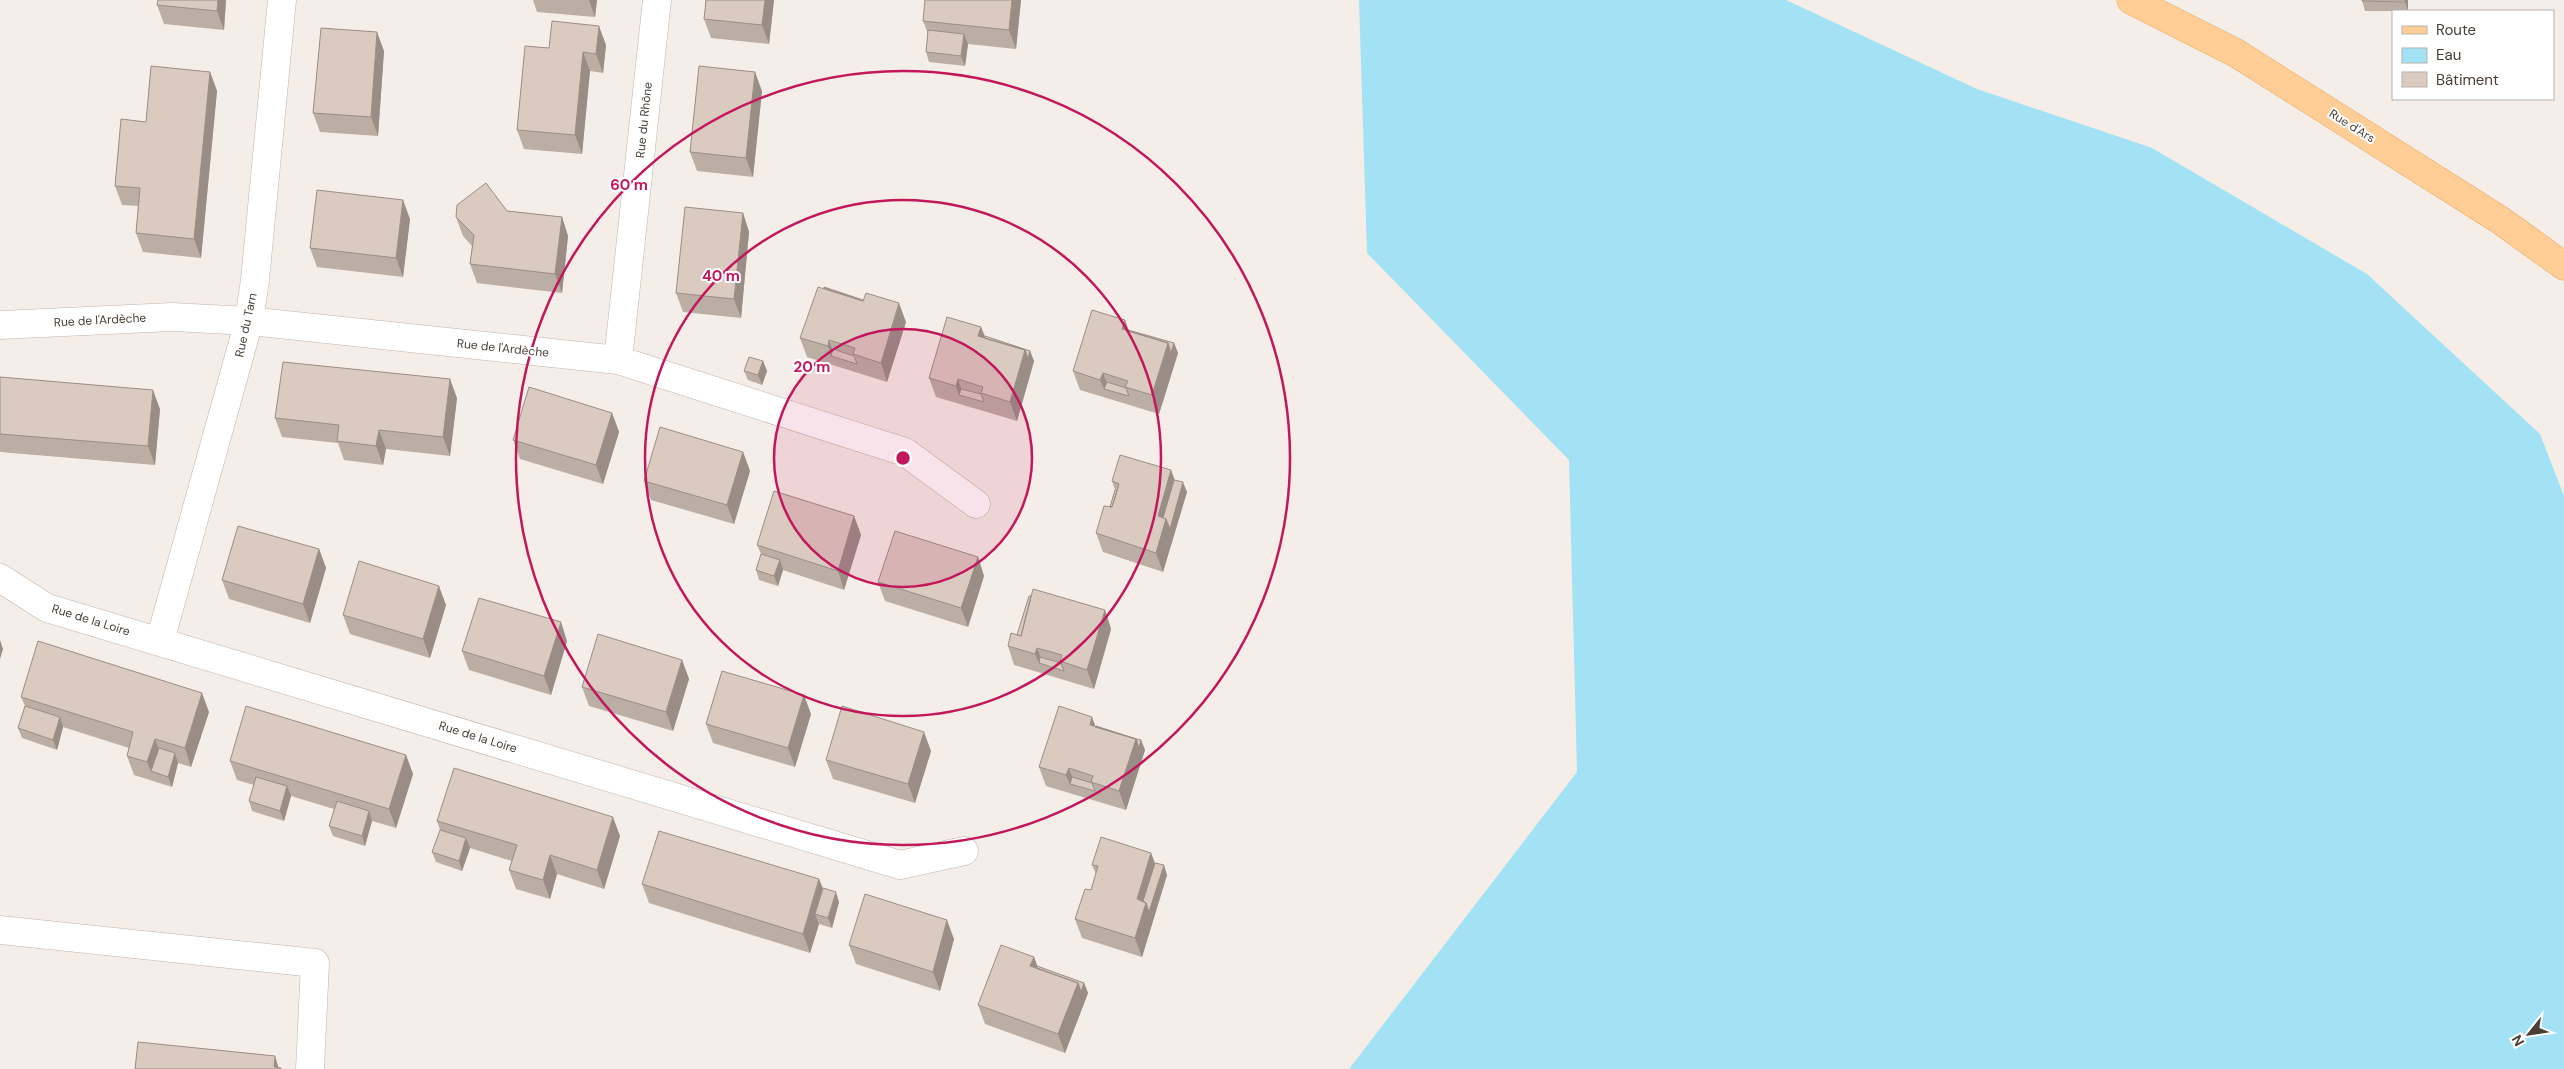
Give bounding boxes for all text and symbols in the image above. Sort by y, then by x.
legend [2392,10,2554,100]
text: Route [2436,20,2476,40]
text: Eau [2436,45,2461,65]
text: Bâtiment [2436,70,2499,90]
street label: Rue du Rhône [632,81,656,159]
street label: Rue d'Ars [2326,106,2378,146]
text: 60 m [610,175,648,195]
text: 40 m [702,266,740,286]
street label: Rue du Tarn [231,291,261,359]
street label: Rue de l'Ardèche [53,310,147,330]
street label: Rue de l'Ardèche [456,335,550,361]
text: 20 m [794,357,830,377]
centre of rings [894,449,912,467]
street label: Rue de la Loire [50,601,132,640]
street label: Rue de la Loire [437,718,519,757]
north arrow [2504,1009,2554,1059]
text: N [2507,1032,2528,1049]

